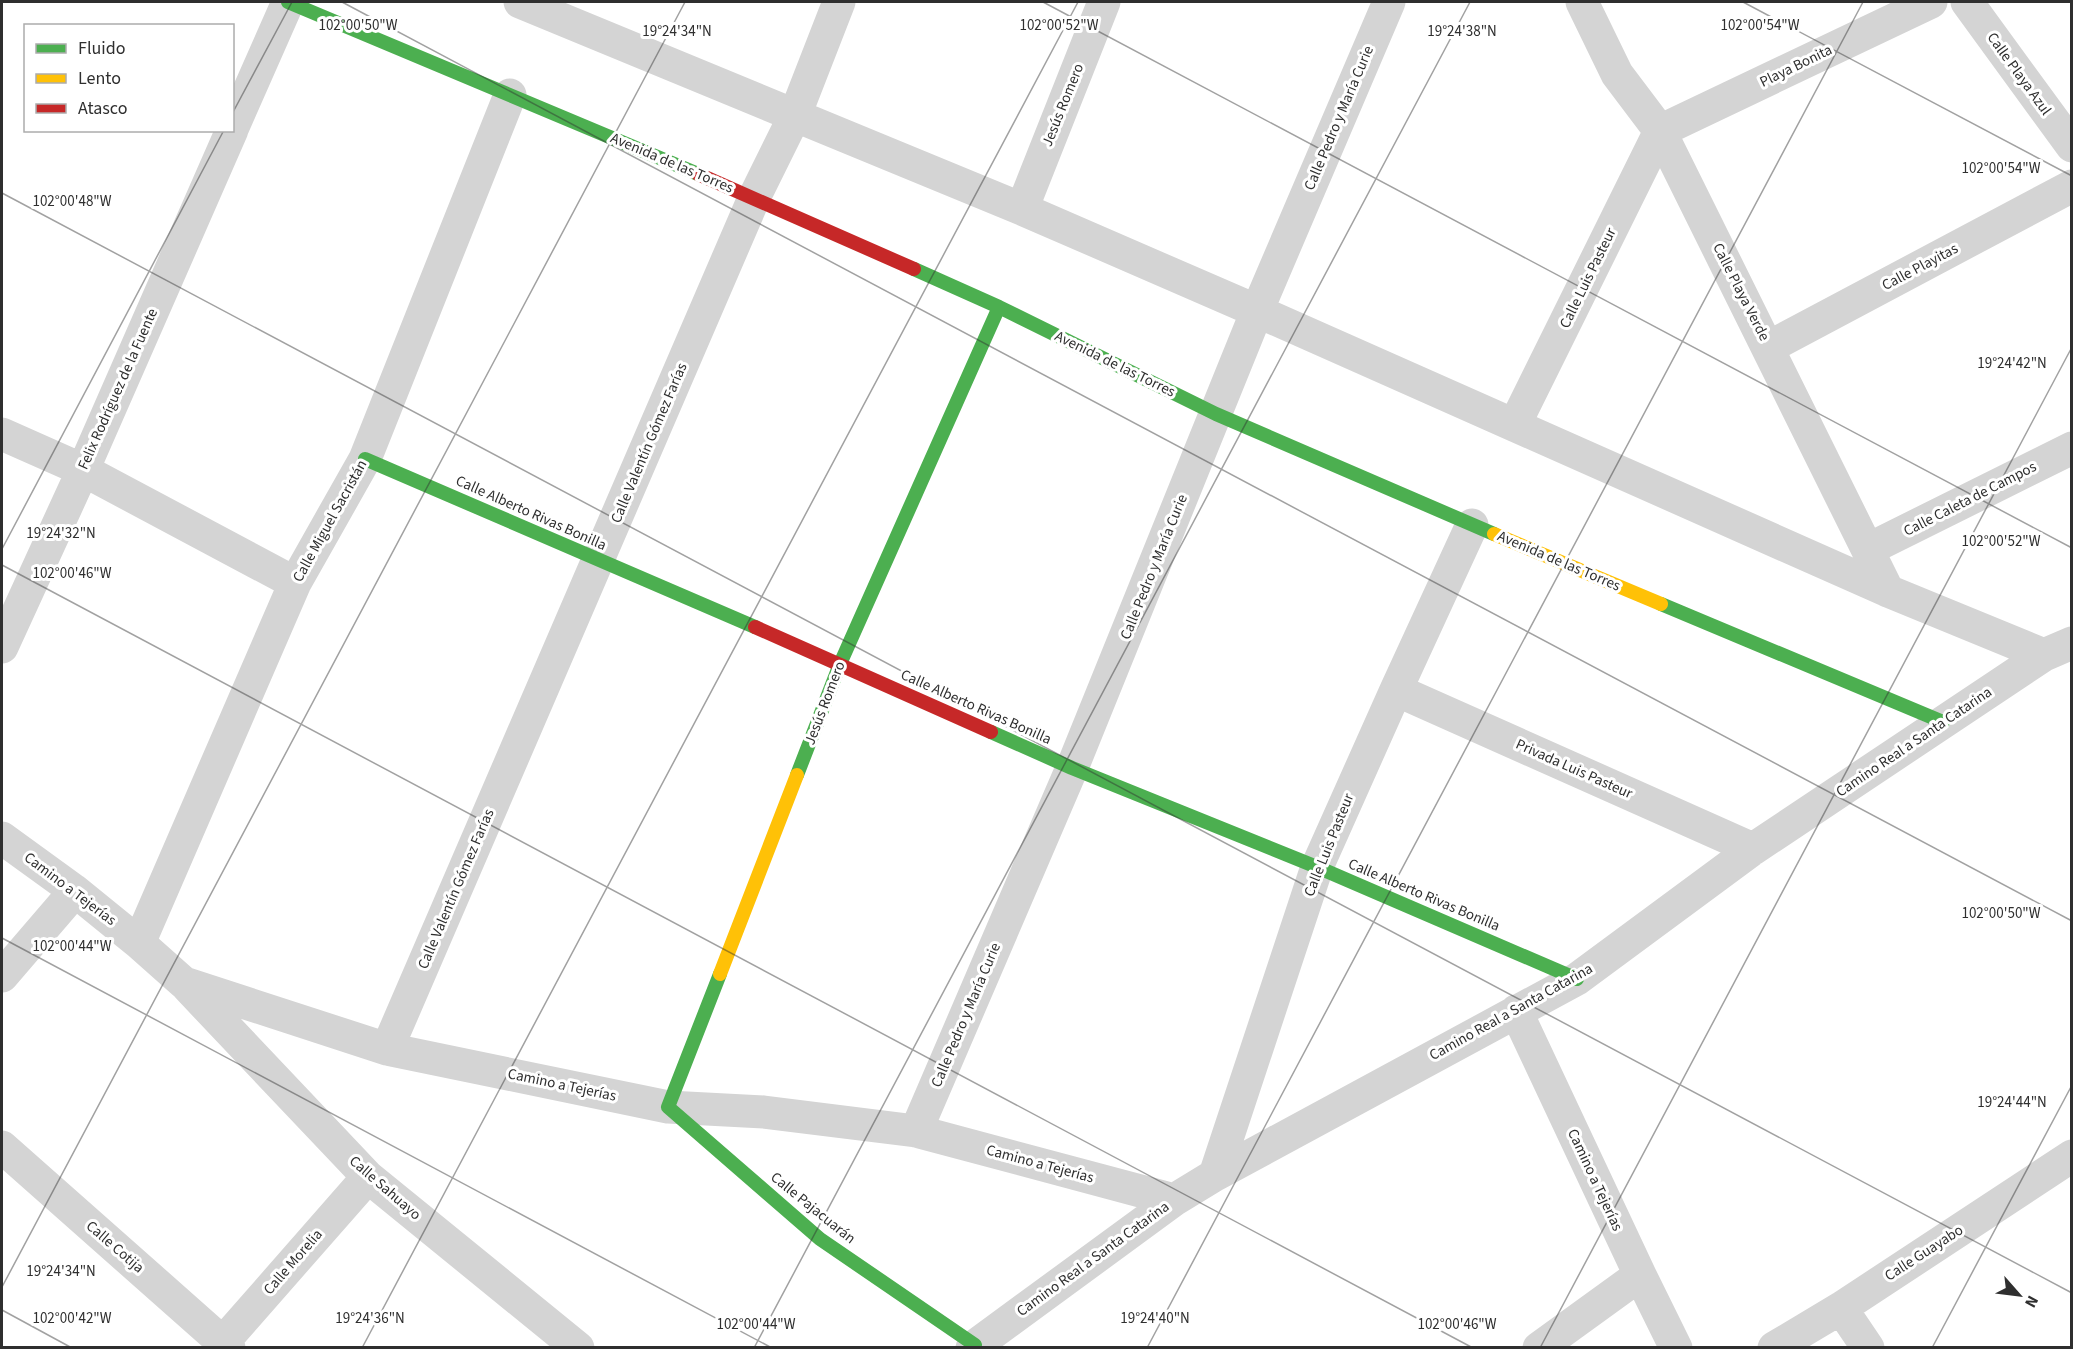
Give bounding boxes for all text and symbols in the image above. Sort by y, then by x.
text: 102°00'50"W [318,15,398,36]
text: 102°00'52"W [1019,15,1099,36]
text: 102°00'54"W [1720,15,1800,36]
text: 19°24'34"N [642,21,712,42]
text: 19°24'38"N [1427,21,1497,42]
legend [24,24,234,132]
street label: Calle Playa Azul [1982,28,2056,120]
text: Fluido [78,36,125,61]
street label: Playa Bonita [1756,39,1836,93]
street label: Calle Pedro y María Curie [1299,42,1379,194]
street label: Jesús Romero [1037,60,1089,150]
text: Lento [78,66,121,91]
text: Atasco [78,96,127,121]
street label: Avenida de las Torres [607,128,737,198]
text: 102°00'54"W [1961,158,2041,179]
text: 102°00'48"W [32,191,112,212]
street label: Calle Luis Pasteur [1555,223,1622,332]
street label: Calle Playitas [1878,238,1962,296]
street label: Calle Playa Verde [1707,240,1775,344]
street label: Felix Rodríguez de la Fuente [73,305,163,473]
street label: Avenida de las Torres [1051,326,1179,402]
text: 19°24'42"N [1977,353,2047,374]
street label: Calle Valentín Gómez Farías [606,360,692,526]
street label: Calle Miguel Sacristán [288,456,372,586]
street label: Calle Caleta de Campos [1900,456,2040,542]
street label: Calle Alberto Rivas Bonilla [452,470,610,556]
street label: Calle Pedro y María Curie [1115,491,1193,643]
text: 19°24'32"N [26,523,96,544]
street label: Avenida de las Torres [1494,526,1624,596]
text: 102°00'52"W [1961,531,2041,552]
text: 102°00'46"W [32,563,112,584]
street label: Jesús Romero [799,658,851,748]
street label: Calle Alberto Rivas Bonilla [897,664,1055,750]
street label: Camino Real a Santa Catarina [1832,682,1996,802]
street label: Privada Luis Pasteur [1512,734,1636,805]
street label: Calle Luis Pasteur [1299,790,1360,900]
street label: Calle Valentín Gómez Farías [413,806,499,972]
street label: Camino a Tejerías [20,847,120,931]
street label: Calle Alberto Rivas Bonilla [1345,853,1503,937]
text: 102°00'50"W [1961,903,2041,924]
text: 102°00'44"W [32,936,112,957]
street label: Calle Pedro y María Curie [926,939,1006,1091]
street label: Camino Real a Santa Catarina [1425,958,1597,1066]
street label: Camino a Tejerías [506,1063,618,1107]
text: 19°24'44"N [1977,1092,2047,1113]
street label: Camino a Tejerías [1562,1125,1628,1235]
street label: Camino a Tejerías [984,1140,1096,1188]
street label: Calle Sahuayo [345,1151,425,1225]
street label: Calle Pajacuarán [766,1167,860,1249]
street label: Camino Real a Santa Catarina [1012,1196,1174,1322]
street label: Calle Cotija [81,1216,149,1278]
street label: Calle Guayabo [1881,1220,1967,1286]
street label: Calle Morelia [259,1225,327,1299]
text: 19°24'34"N [26,1261,96,1282]
north arrow [1989,1265,2049,1325]
text: N [2019,1292,2044,1311]
text: 102°00'42"W [32,1308,112,1329]
text: 19°24'36"N [335,1308,405,1329]
text: 19°24'40"N [1120,1308,1190,1329]
text: 102°00'44"W [716,1314,796,1335]
text: 102°00'46"W [1417,1314,1497,1335]

